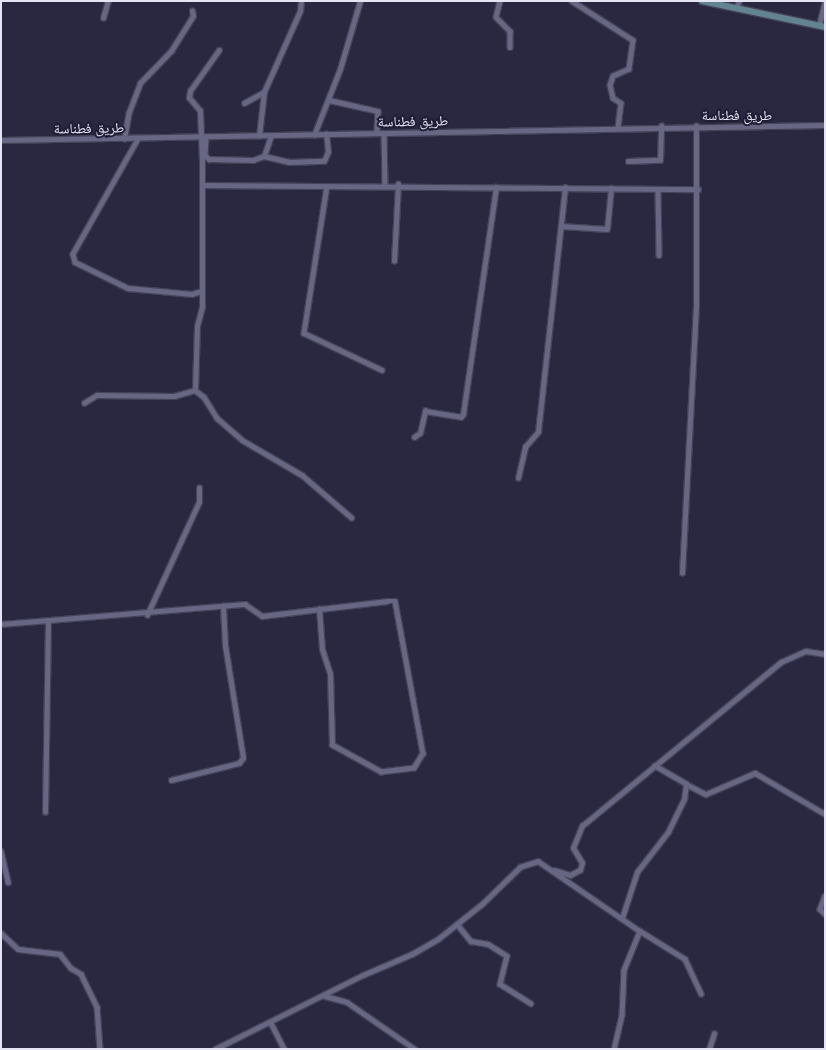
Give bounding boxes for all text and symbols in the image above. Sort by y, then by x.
street label: طريق فطناسة [702,107,772,123]
street label: طريق فطناسة [378,112,448,130]
street label: طريق فطناسة [54,119,124,137]

